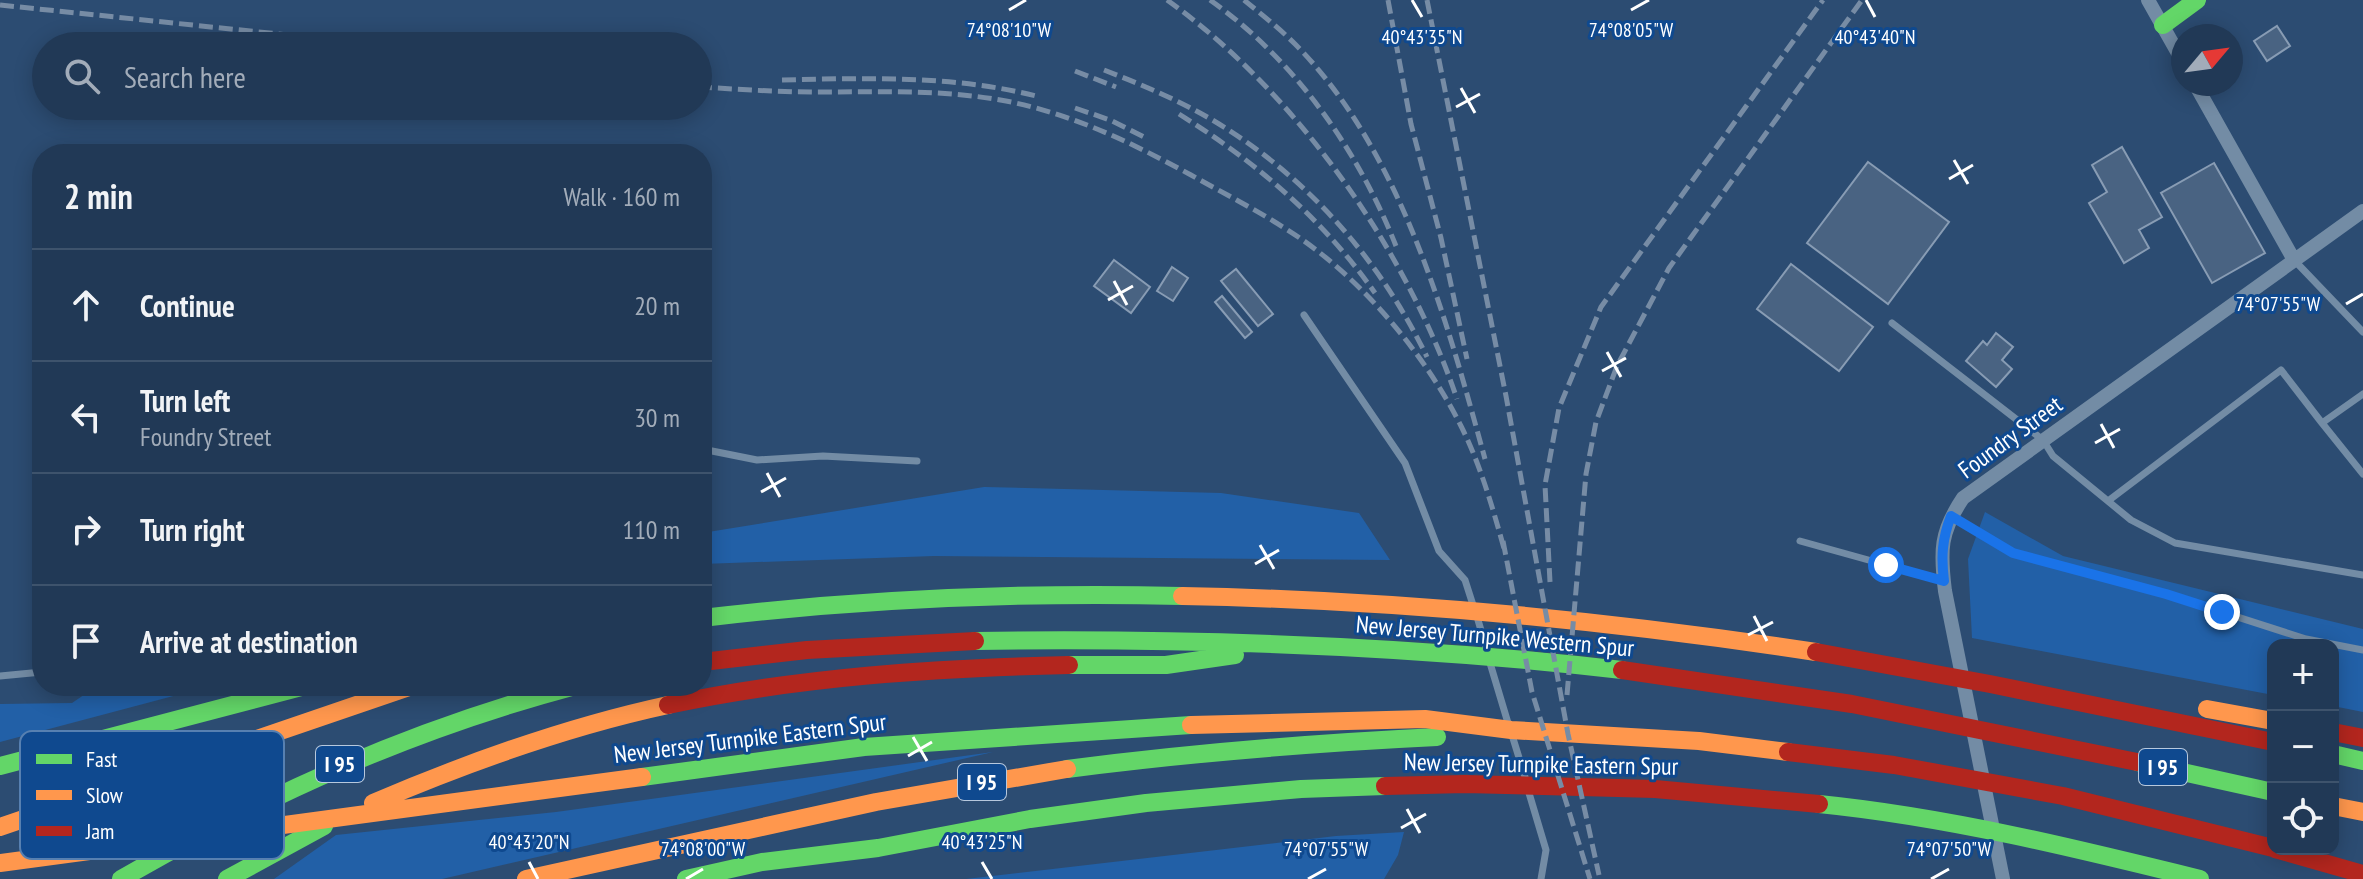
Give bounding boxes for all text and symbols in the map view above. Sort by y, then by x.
text: 74°08'10"W [967,17,1052,43]
text: 74°08'05"W [1589,17,1674,43]
text: 40°43'35"N [1382,24,1462,50]
text: 40°43'40"N [1835,24,1915,50]
north arrow [2171,24,2243,96]
search box [32,32,712,120]
icon: search [60,54,104,98]
text: Search here [124,57,246,96]
text: 2 min [64,174,133,218]
text: Walk · 160 m [563,180,680,213]
icon: ahead [64,283,108,327]
text: Continue [140,286,235,325]
text: 20 m [634,289,680,322]
text: 74°07'55"W [2236,291,2321,317]
text: Turn left [140,381,230,420]
street label: Foundry Street [1952,389,2068,485]
icon: left [64,395,108,439]
text: 30 m [634,401,680,434]
text: Foundry Street [140,420,271,453]
icon: right [64,507,108,551]
text: Turn right [140,510,244,549]
text: 110 m [622,513,680,546]
route start [1868,547,1904,583]
route end [2204,594,2240,630]
street label: New Jersey Turnpike Western Spur [1355,608,1636,664]
icon: arrive [64,619,108,663]
text: Arrive at destination [140,622,358,661]
map controls [2267,639,2339,855]
button: + [2267,639,2339,711]
street label: New Jersey Turnpike Eastern Spur [612,706,888,770]
button: − [2267,711,2339,783]
legend [20,731,284,859]
text: Fast [86,745,117,773]
road number: I 95 [316,746,364,782]
street label: New Jersey Turnpike Eastern Spur [1404,746,1679,782]
road number: I 95 [2139,749,2187,785]
road number: I 95 [958,764,1006,800]
text: Slow [86,781,123,809]
button: locate [2267,783,2339,855]
text: Jam [85,817,114,845]
text: 40°43'20"N [489,829,569,855]
text: 40°43'25"N [942,829,1022,855]
text: 74°08'00"W [661,836,746,862]
text: 74°07'55"W [1284,836,1369,862]
text: 74°07'50"W [1907,836,1992,862]

